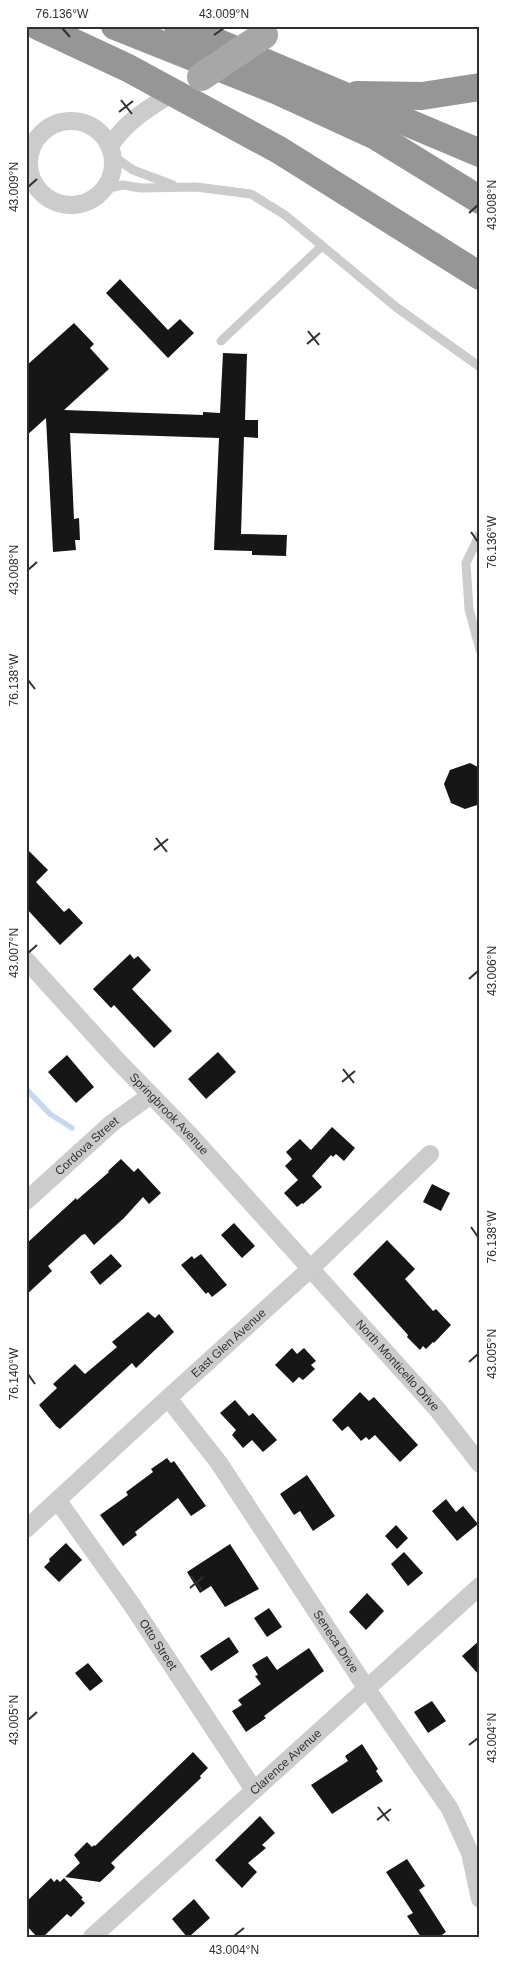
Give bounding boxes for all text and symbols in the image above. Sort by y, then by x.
text: 76.136°W [36,7,89,21]
text: 43.009°N [199,7,249,21]
text: 43.009°N [7,162,21,212]
text: 43.008°N [485,180,499,230]
text: 76.136°W [485,515,499,568]
text: 43.008°N [7,545,21,595]
text: 76.138°W [7,653,21,706]
text: 43.007°N [7,928,21,978]
text: 43.006°N [485,946,499,996]
street label: Springbrook Avenue [126,1070,212,1158]
street label: Cordova Street [52,1113,122,1178]
text: 76.138°W [485,1210,499,1263]
street label: East Glen Avenue [188,1305,269,1380]
street label: North Monticello Drive [353,1317,443,1414]
text: 43.005°N [485,1329,499,1379]
text: 76.140°W [7,1347,21,1400]
street label: Seneca Drive [310,1607,362,1676]
street label: Otto Street [136,1616,180,1673]
text: 43.005°N [7,1695,21,1745]
text: 43.004°N [485,1713,499,1763]
street label: Clarence Avenue [247,1726,324,1798]
text: 43.004°N [209,1943,259,1957]

